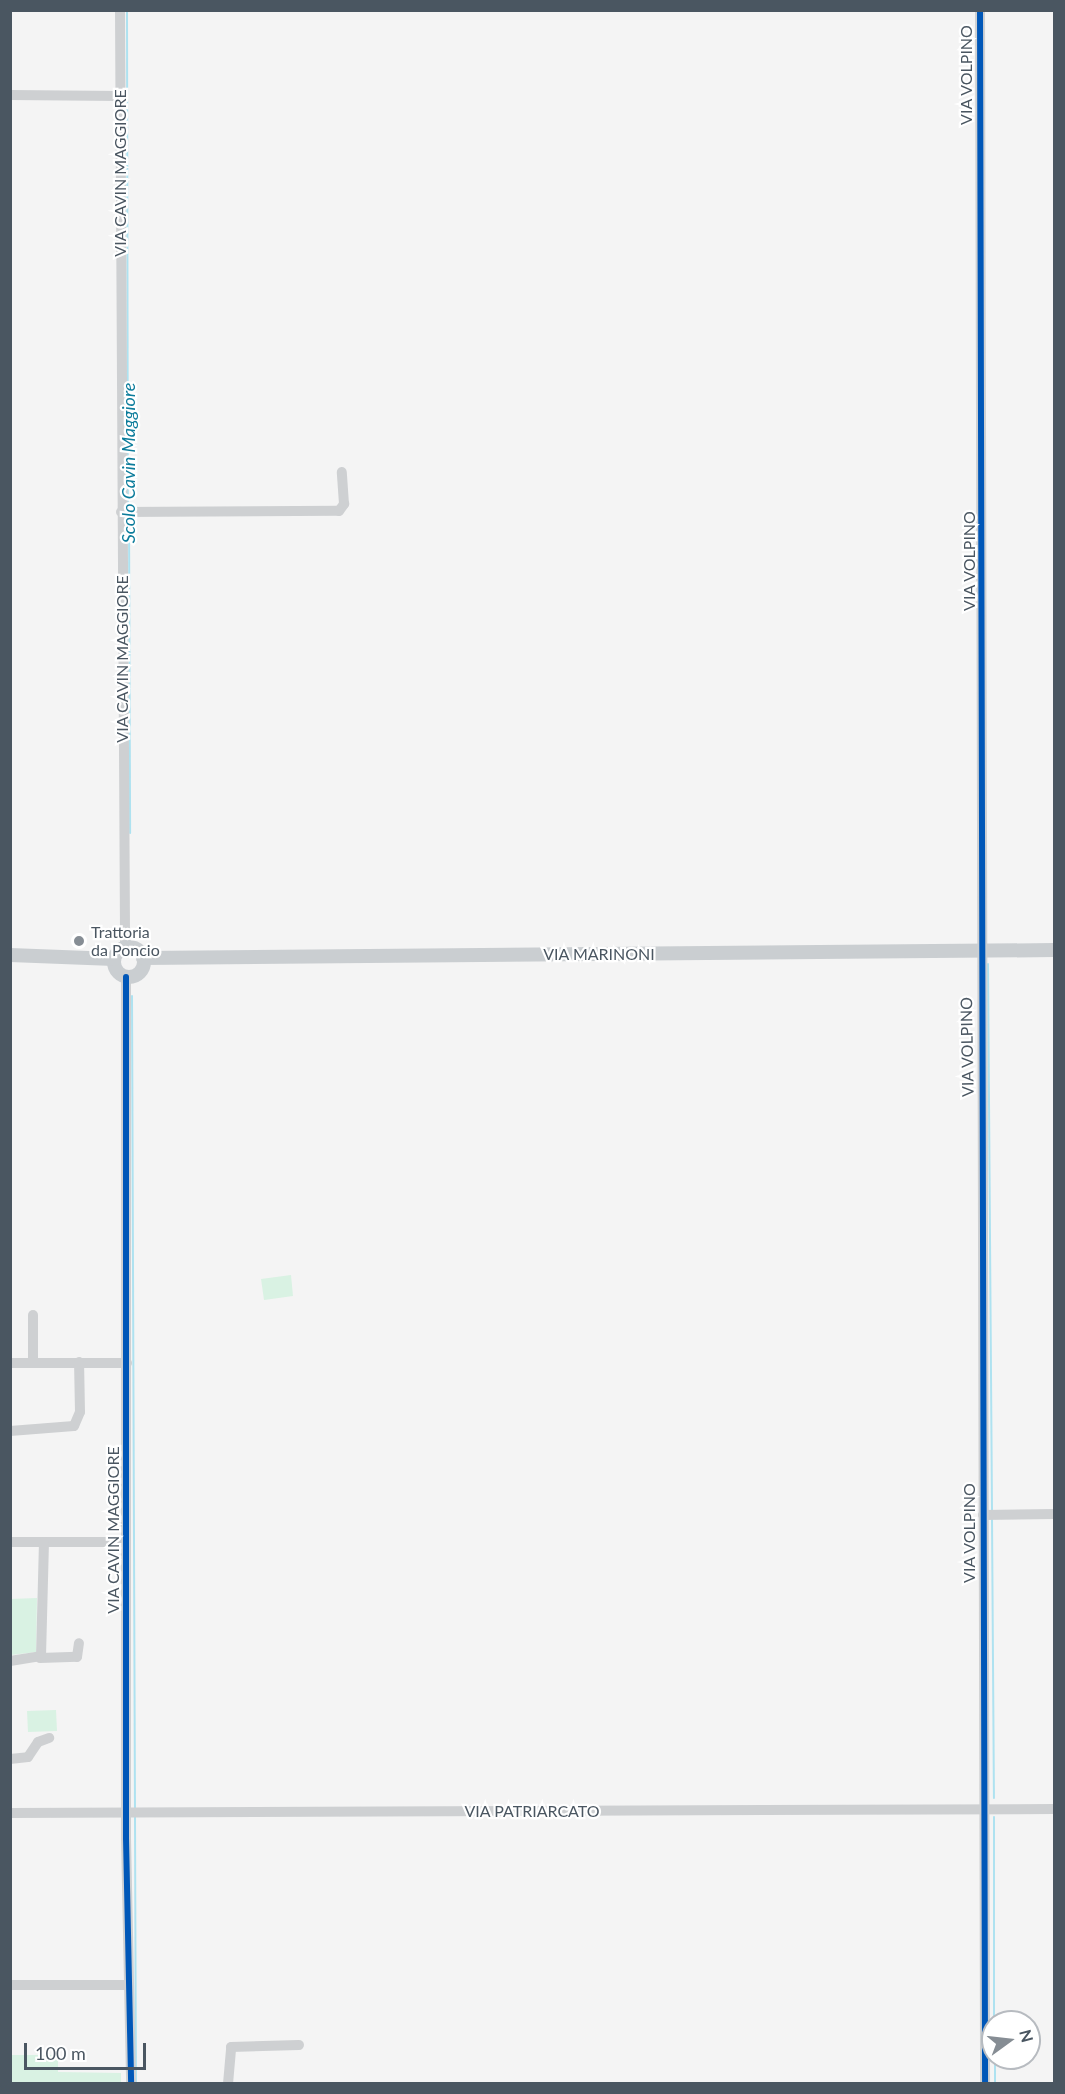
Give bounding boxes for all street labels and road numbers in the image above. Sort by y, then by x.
street label: VIA VOLPINO [956,25,976,125]
street label: VIA CAVIN MAGGIORE [110,89,130,257]
street label: VIA VOLPINO [959,511,979,611]
street label: VIA CAVIN MAGGIORE [112,575,132,743]
street label: VIA MARINONI [543,944,655,964]
street label: VIA VOLPINO [957,996,977,1098]
street label: VIA CAVIN MAGGIORE [103,1446,123,1614]
street label: VIA VOLPINO [959,1483,979,1583]
street label: VIA PATRIARCATO [464,1801,600,1821]

